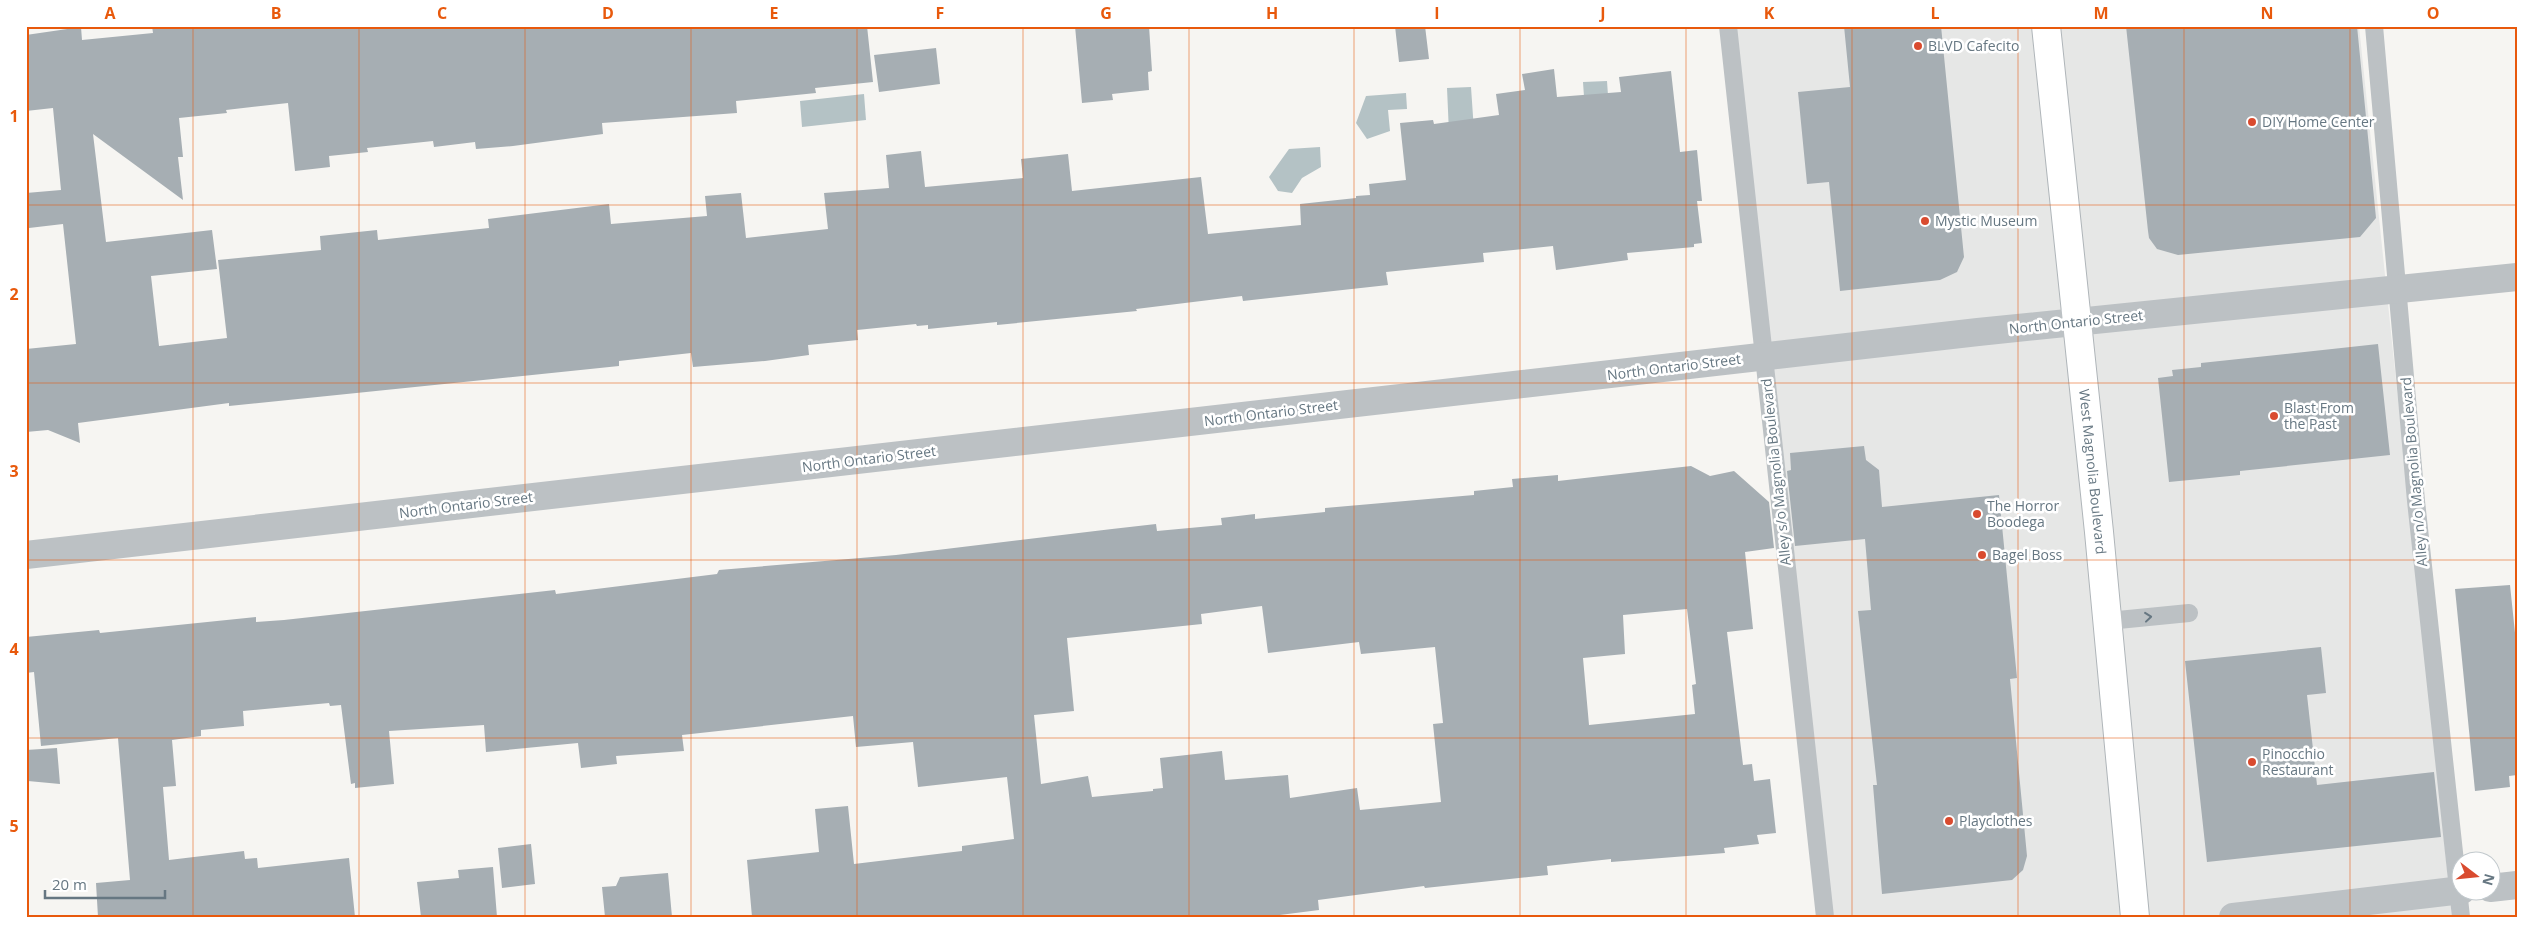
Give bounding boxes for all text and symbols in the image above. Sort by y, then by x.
text: A [104,2,116,24]
text: B [271,2,281,24]
text: C [437,2,447,24]
text: D [602,2,614,24]
text: E [770,2,779,24]
text: F [936,2,944,24]
text: G [1100,2,1112,24]
text: H [1266,2,1278,24]
text: I [1434,2,1440,24]
text: J [1598,2,1606,24]
text: K [1764,2,1775,24]
text: L [1930,2,1940,24]
text: M [2093,2,2109,24]
text: N [2260,2,2274,24]
text: O [2427,2,2439,24]
place label: BLVD Cafecito [1928,36,2019,55]
marker: BLVD Cafecito [1912,40,1924,52]
text: 1 [9,105,19,127]
place label: DIY Home Center [2262,112,2375,131]
marker: DIY Home Center [2246,116,2258,128]
place label: Mystic Museum [1935,211,2037,230]
marker: Mystic Museum [1919,215,1931,227]
text: 2 [9,283,19,305]
street label: North Ontario Street [2008,305,2144,338]
street label: North Ontario Street [1606,349,1742,384]
street label: Alley n/o Magnolia Boulevard [2396,376,2431,568]
street label: Alley s/o Magnolia Boulevard [1756,377,1795,567]
street label: West Magnolia Boulevard [2075,388,2111,555]
street label: North Ontario Street [1203,395,1339,430]
place label: Blast From the Past [2284,398,2354,433]
marker: Blast From the Past [2268,410,2280,422]
street label: North Ontario Street [801,441,937,476]
text: 3 [9,460,19,482]
street label: North Ontario Street [398,487,534,522]
place label: The Horror Boodega [1987,496,2059,531]
marker: The Horror Boodega [1971,508,1983,520]
place label: Bagel Boss [1992,545,2063,564]
marker: Bagel Boss [1976,549,1988,561]
one-way arrow [2145,612,2153,623]
text: 4 [9,638,19,660]
place label: Pinocchio Restaurant [2262,744,2334,779]
marker: Pinocchio Restaurant [2246,756,2258,768]
place label: Playclothes [1959,811,2033,830]
text: 5 [9,815,19,837]
marker: Playclothes [1943,815,1955,827]
north arrow [2450,850,2500,900]
scale bar [45,868,165,900]
text: N [2478,872,2500,888]
text: 20 m [52,874,87,894]

